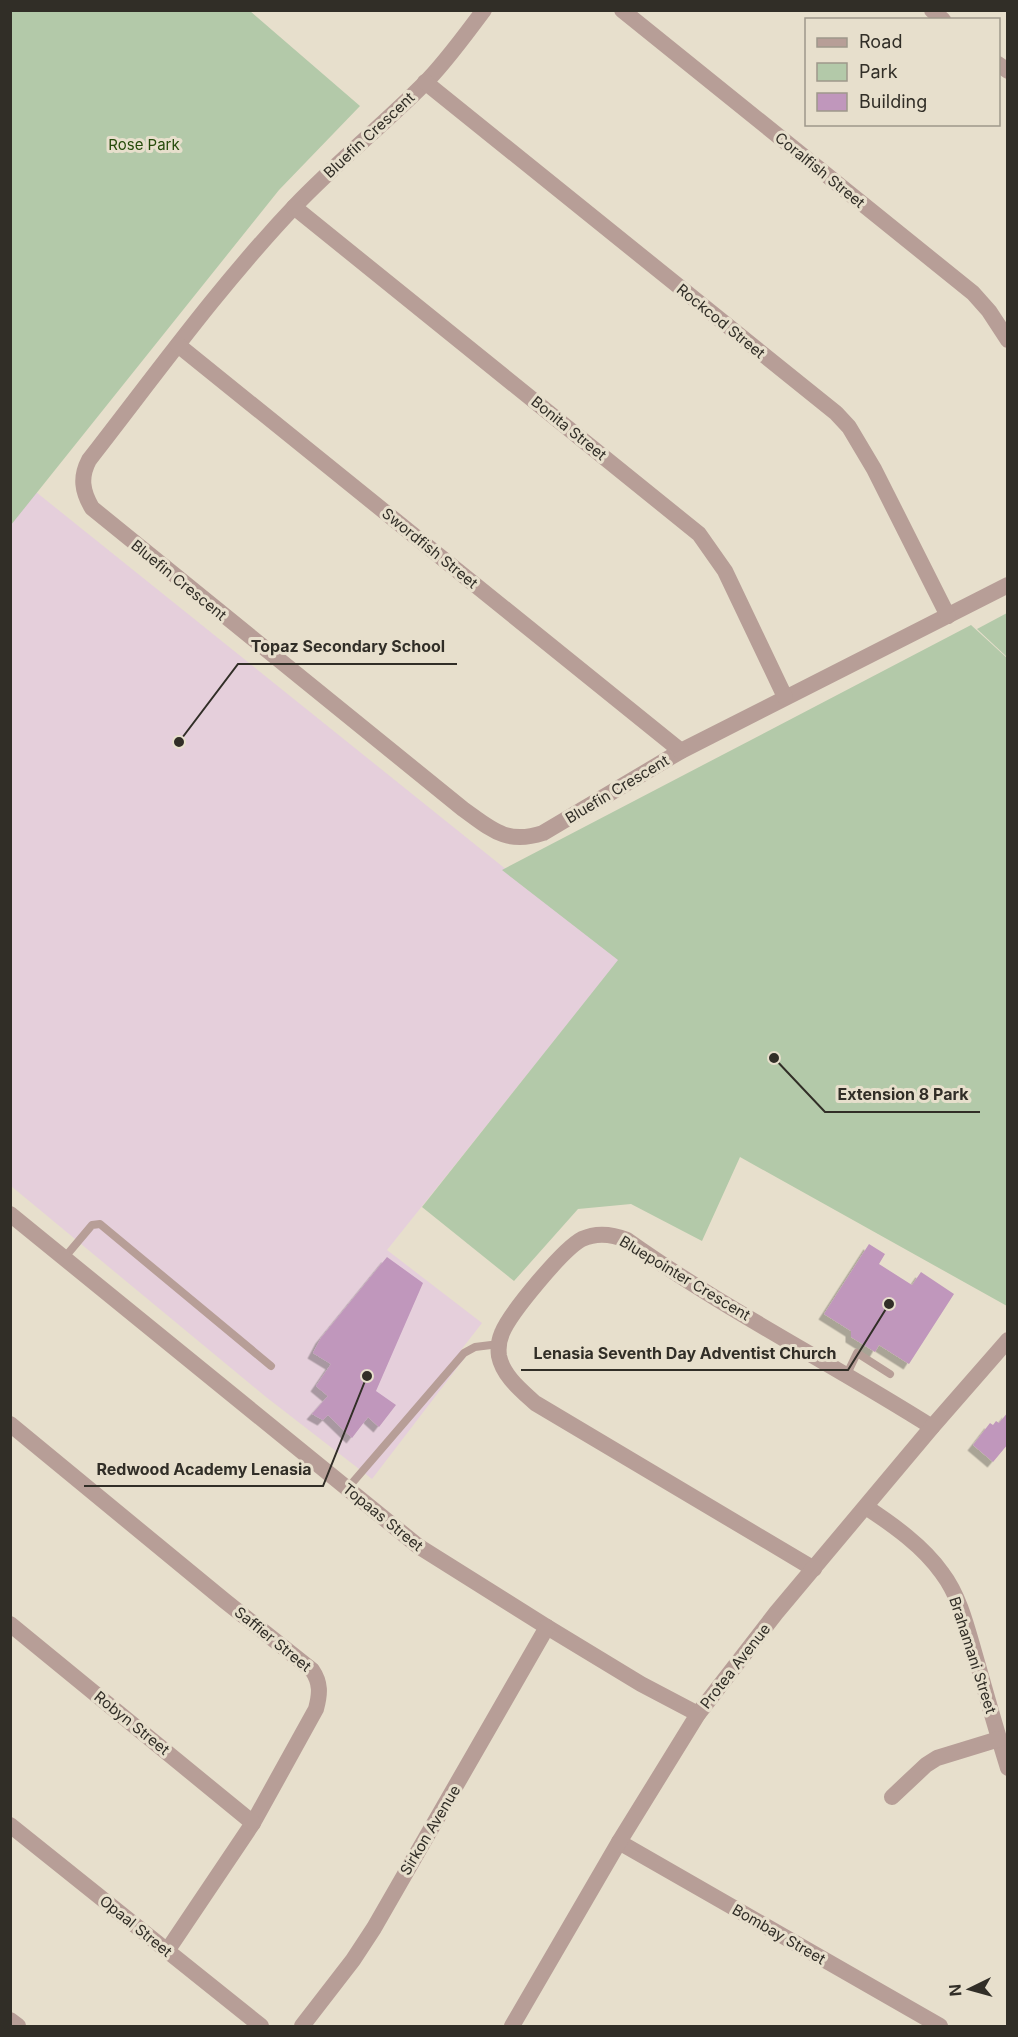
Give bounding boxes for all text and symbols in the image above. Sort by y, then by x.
legend [805,18,1000,126]
text: Road [859,31,902,52]
text: Park [859,61,898,82]
street label: Bluefin Crescent [320,88,418,182]
text: Building [859,91,927,112]
street label: Coralfish Street [771,128,869,212]
park label: Rose Park [108,135,180,154]
street label: Rockcod Street [673,280,769,362]
street label: Bonita Street [528,392,611,464]
street label: Swordfish Street [378,504,482,592]
street label: Bluefin Crescent [127,536,231,624]
callout: Topaz Secondary School [238,630,457,664]
text: Topaz Secondary School [251,636,445,656]
street label: Bluefin Crescent [562,751,672,827]
callout: Extension 8 Park [825,1078,980,1112]
text: Extension 8 Park [838,1084,969,1104]
street label: Bluepointer Crescent [616,1231,754,1325]
callout: Lenasia Seventh Day Adventist Church [521,1336,848,1370]
text: Lenasia Seventh Day Adventist Church [533,1343,837,1363]
callout: Redwood Academy Lenasia [84,1452,323,1486]
text: Redwood Academy Lenasia [96,1459,312,1479]
street label: Topaas Street [339,1479,427,1555]
street label: Brahamani Street [945,1594,1001,1716]
street label: Saffier Street [231,1602,315,1676]
street label: Protea Avenue [696,1620,774,1712]
street label: Robyn Street [91,1687,173,1759]
street label: Sirkon Avenue [396,1781,464,1879]
street label: Opaal Street [96,1891,176,1961]
street label: Bombay Street [729,1900,829,1968]
north arrow [940,1959,1000,2019]
text: N [945,1983,966,1997]

